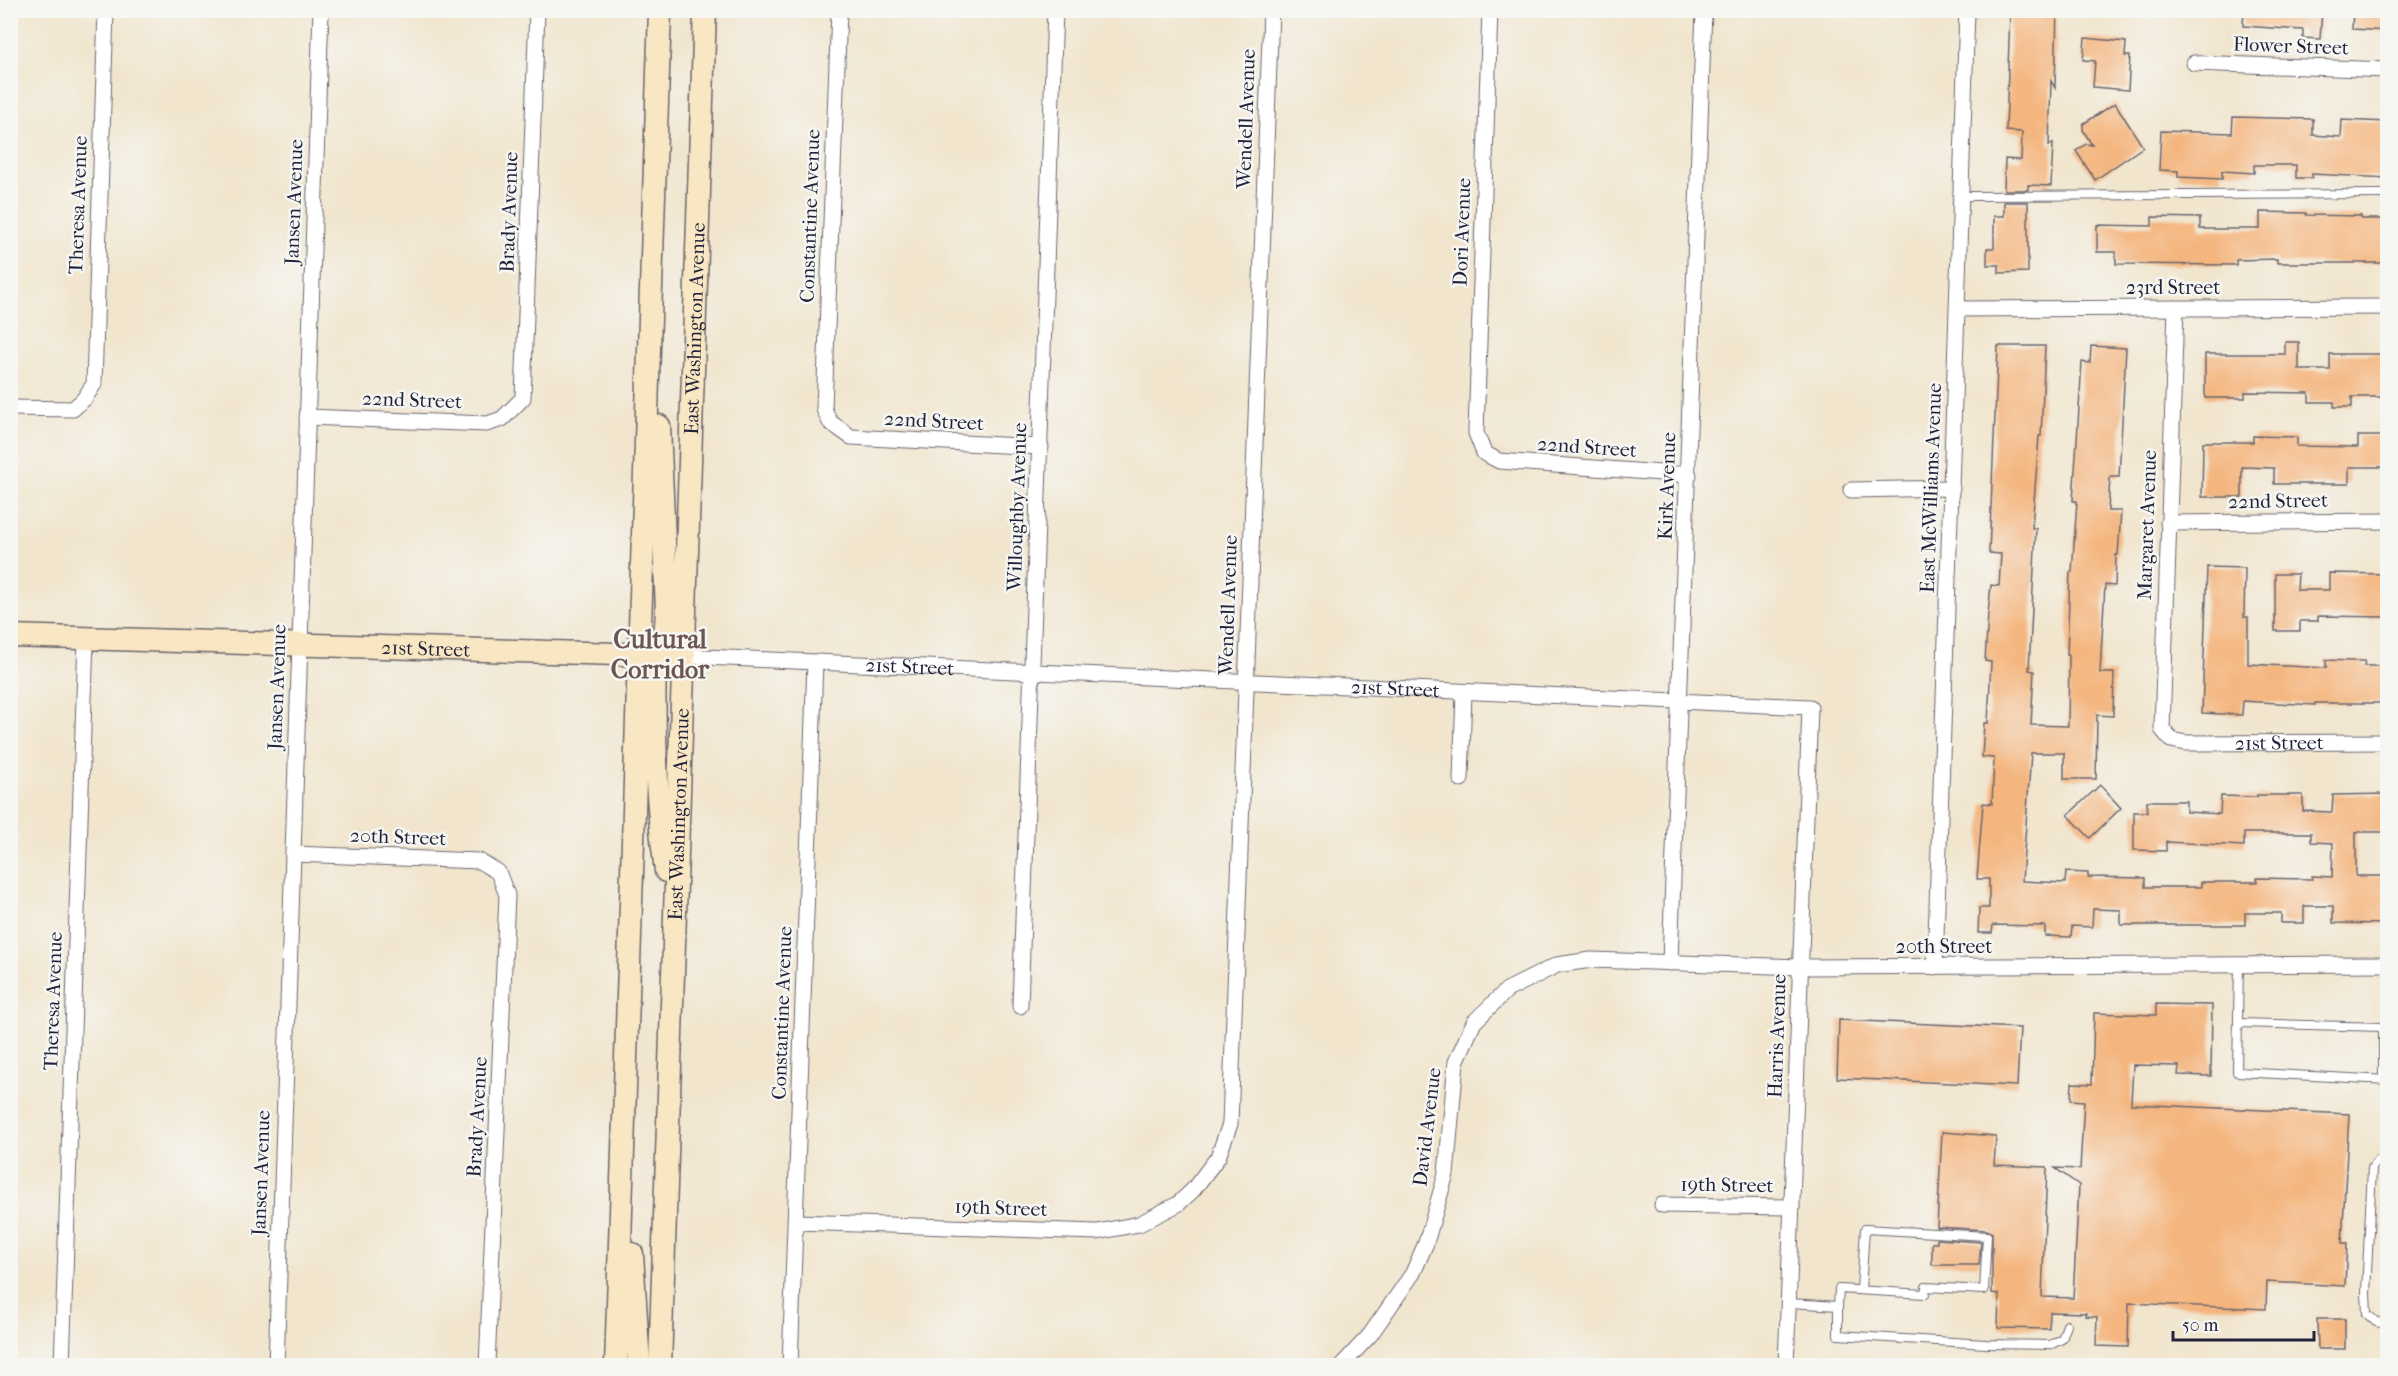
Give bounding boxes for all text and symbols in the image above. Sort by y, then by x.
street label: Flower Street [2233,32,2349,60]
street label: Wendell Avenue [1232,48,1260,191]
street label: Constantine Avenue [795,129,825,303]
street label: Theresa Avenue [64,135,92,275]
street label: Jansen Avenue [280,139,308,267]
street label: Brady Avenue [495,151,523,273]
street label: Dori Avenue [1449,177,1475,287]
street label: East Washington Avenue [679,222,709,435]
street label: 23rd Street [2126,276,2220,299]
street label: East McWilliams Avenue [1916,382,1946,593]
street label: 22nd Street [362,387,462,413]
street label: 22nd Street [883,407,985,435]
street label: Willoughby Avenue [1003,422,1031,593]
street label: 22nd Street [1536,432,1638,462]
street label: Kirk Avenue [1654,432,1680,540]
street label: Margaret Avenue [2133,449,2161,600]
street label: 22nd Street [2228,489,2328,513]
street label: Wendell Avenue [1214,534,1242,677]
street label: Jansen Avenue [263,624,291,752]
district label: Cultural Corridor [611,624,710,685]
street label: 21st Street [381,636,471,661]
street label: 21st Street [865,653,955,680]
street label: 21st Street [1350,675,1440,702]
street label: East Washington Avenue [663,708,693,921]
street label: 21st Street [2235,731,2324,754]
street label: 20th Street [349,824,447,850]
street label: Constantine Avenue [767,926,797,1100]
street label: Theresa Avenue [39,931,67,1071]
street label: 20th Street [1896,935,1992,958]
street label: Harris Avenue [1763,973,1791,1098]
street label: Brady Avenue [462,1056,492,1178]
street label: David Avenue [1408,1066,1446,1188]
street label: Jansen Avenue [247,1110,275,1238]
street label: 19th Street [1680,1173,1774,1197]
street label: 19th Street [954,1195,1048,1221]
scale bar [2173,1304,2314,1342]
text: 50 m [2182,1315,2219,1336]

